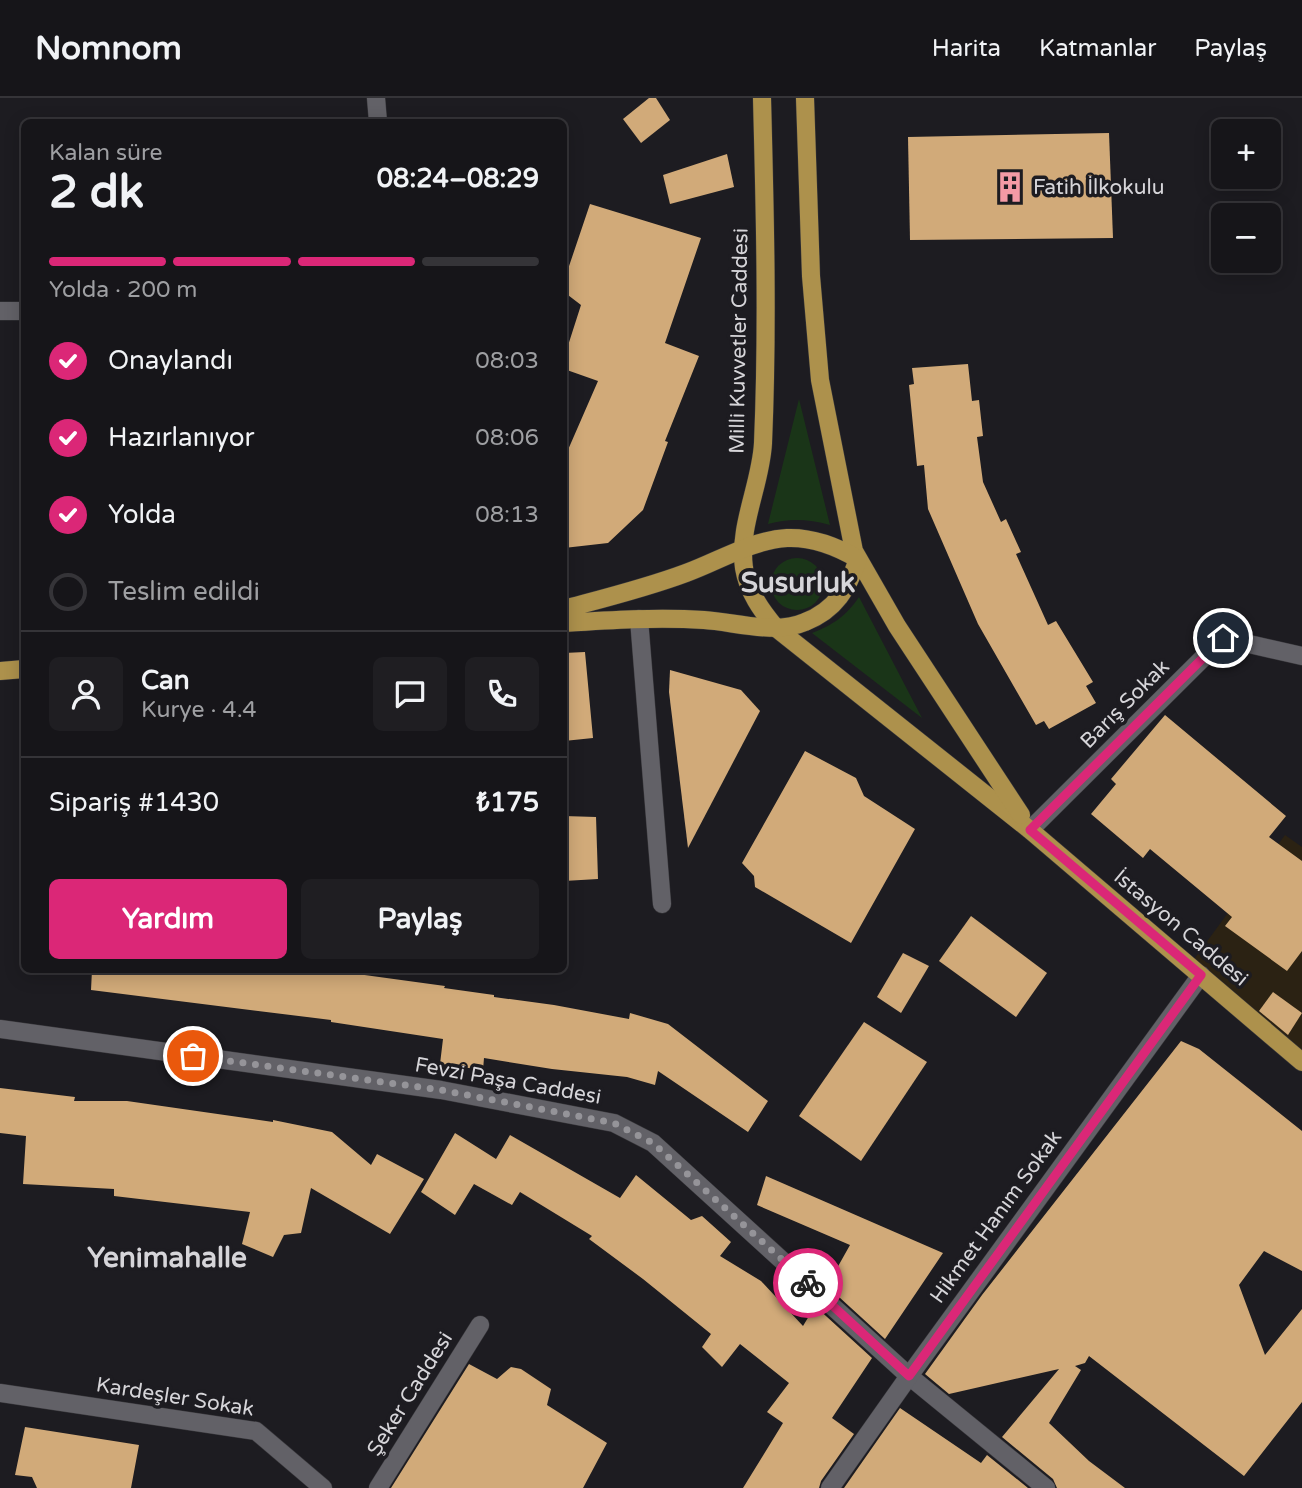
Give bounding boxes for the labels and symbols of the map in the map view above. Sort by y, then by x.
building icon: Fatih İlkokulu [993,170,1027,204]
place label: Fatih İlkokulu [1033,175,1165,200]
street label: Milli Kuvvetler Caddesi [725,228,753,454]
district label: Susurluk [741,566,855,600]
pin [1193,608,1253,668]
street label: Barış Sokak [1075,654,1175,754]
street label: İstasyon Caddesi [1109,864,1253,992]
pin [163,1026,223,1086]
street label: Fevzi Paşa Caddesi [413,1052,603,1110]
street label: Hikmet Hanım Sokak [925,1126,1067,1308]
district label: Yenimahalle [87,1241,247,1275]
courier [773,1248,843,1318]
street label: Şeker Caddesi [362,1327,458,1461]
street label: Kardeşler Sokak [94,1372,256,1422]

